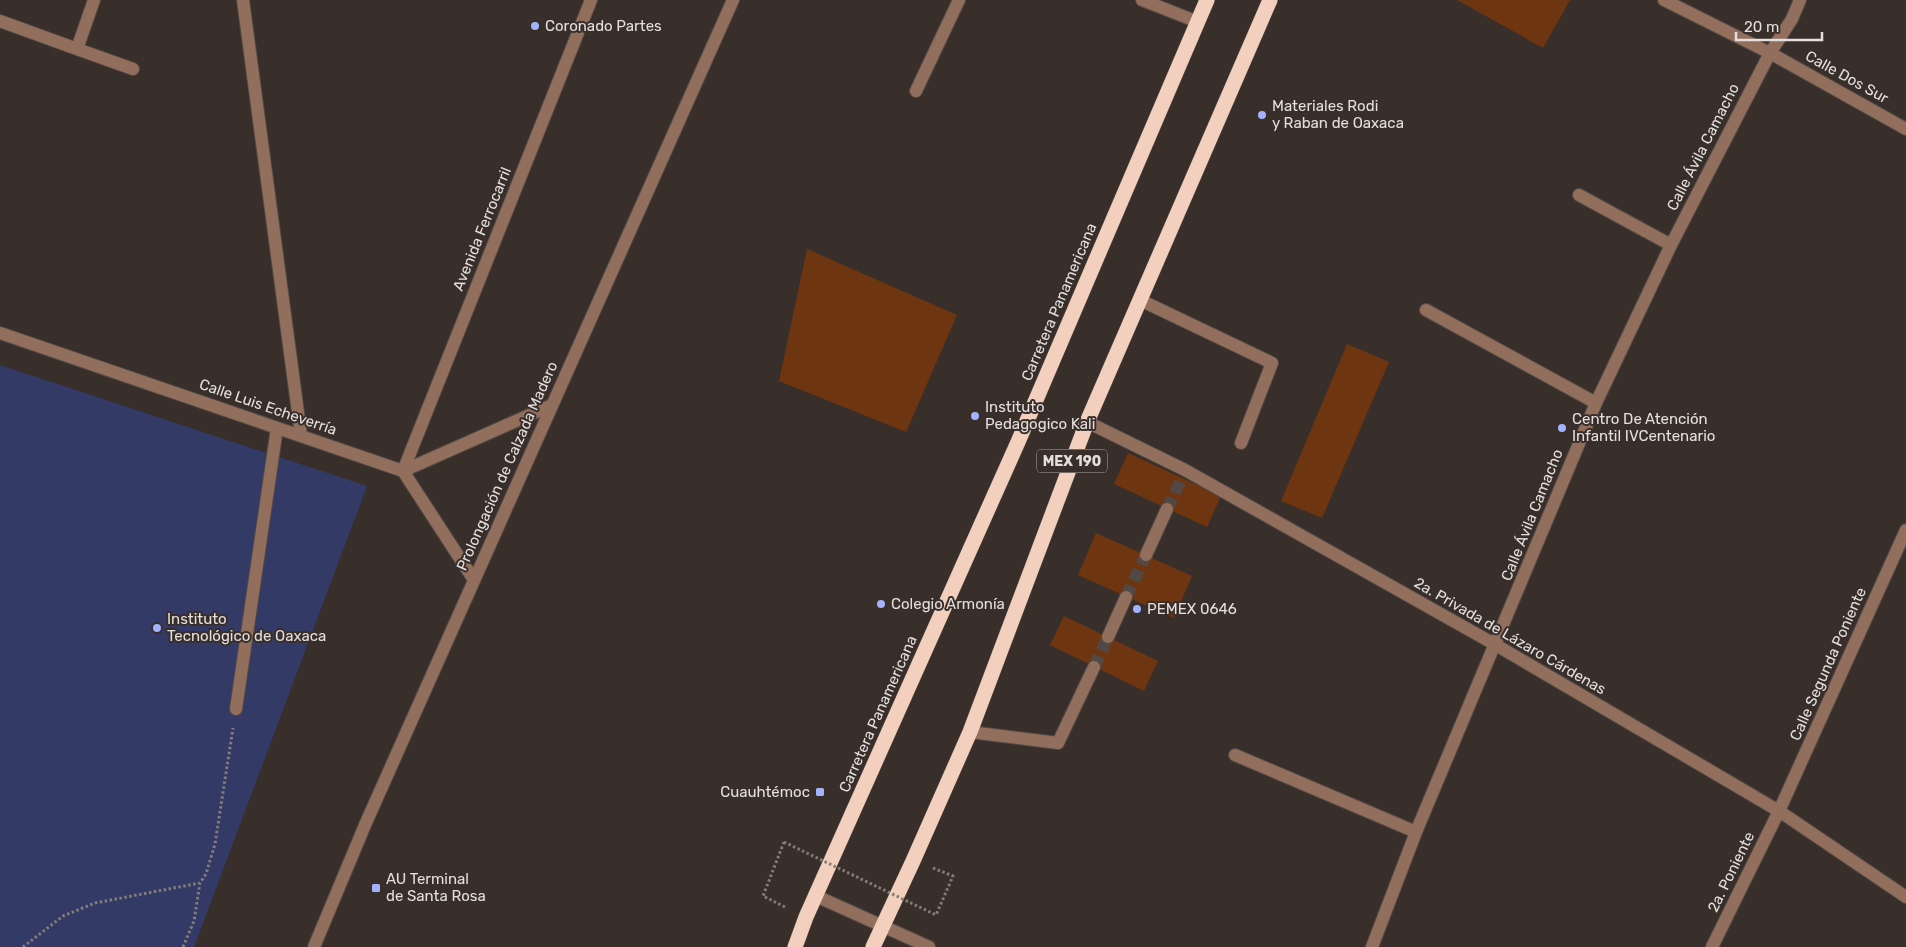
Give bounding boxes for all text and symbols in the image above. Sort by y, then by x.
scale bar [1736,10,1822,42]
place label: Coronado Partes [545,17,662,35]
text: 20 m [1744,18,1779,36]
marker: Coronado Partes [529,20,541,32]
street label: Calle Dos Sur [1802,47,1892,107]
street label: Calle Ávila Camacho [1663,80,1743,214]
place label: Materiales Rodi y Raban de Oaxaca [1272,97,1404,132]
marker: Materiales Rodi y Raban de Oaxaca [1256,109,1268,121]
street label: Avenida Ferrocarril [449,165,515,293]
street label: Carretera Panamericana [1018,220,1100,384]
street label: Prolongación de Calzada Madero [453,359,561,573]
street label: Calle Luis Echeverría [197,375,339,439]
place label: Instituto Pedagogico Kali [985,398,1095,433]
marker: Instituto Pedagogico Kali [969,410,981,422]
place label: Centro De Atención Infantil IVCentenario [1572,410,1715,445]
marker: Centro De Atención Infantil IVCentenario [1556,422,1568,434]
street label: Calle Ávila Camacho [1497,447,1567,583]
road number: MEX 190 [1037,450,1107,472]
street label: 2a. Privada de Lázaro Cárdenas [1411,574,1609,699]
street label: Calle Segunda Poniente [1786,585,1870,743]
place label: Colegio Armonía [891,595,1005,613]
marker: Colegio Armonía [875,598,887,610]
place label: PEMEX 0646 [1147,600,1237,618]
marker: PEMEX 0646 [1131,603,1143,615]
place label: Instituto Tecnológico de Oaxaca [167,610,326,645]
marker: Instituto Tecnológico de Oaxaca [151,622,163,634]
street label: Carretera Panamericana [835,633,921,795]
place label: Cuauhtémoc [720,783,810,801]
marker: Cuauhtémoc [814,786,826,798]
street label: 2a. Poniente [1704,829,1758,915]
place label: AU Terminal de Santa Rosa [386,870,486,905]
marker: AU Terminal de Santa Rosa [370,882,382,894]

